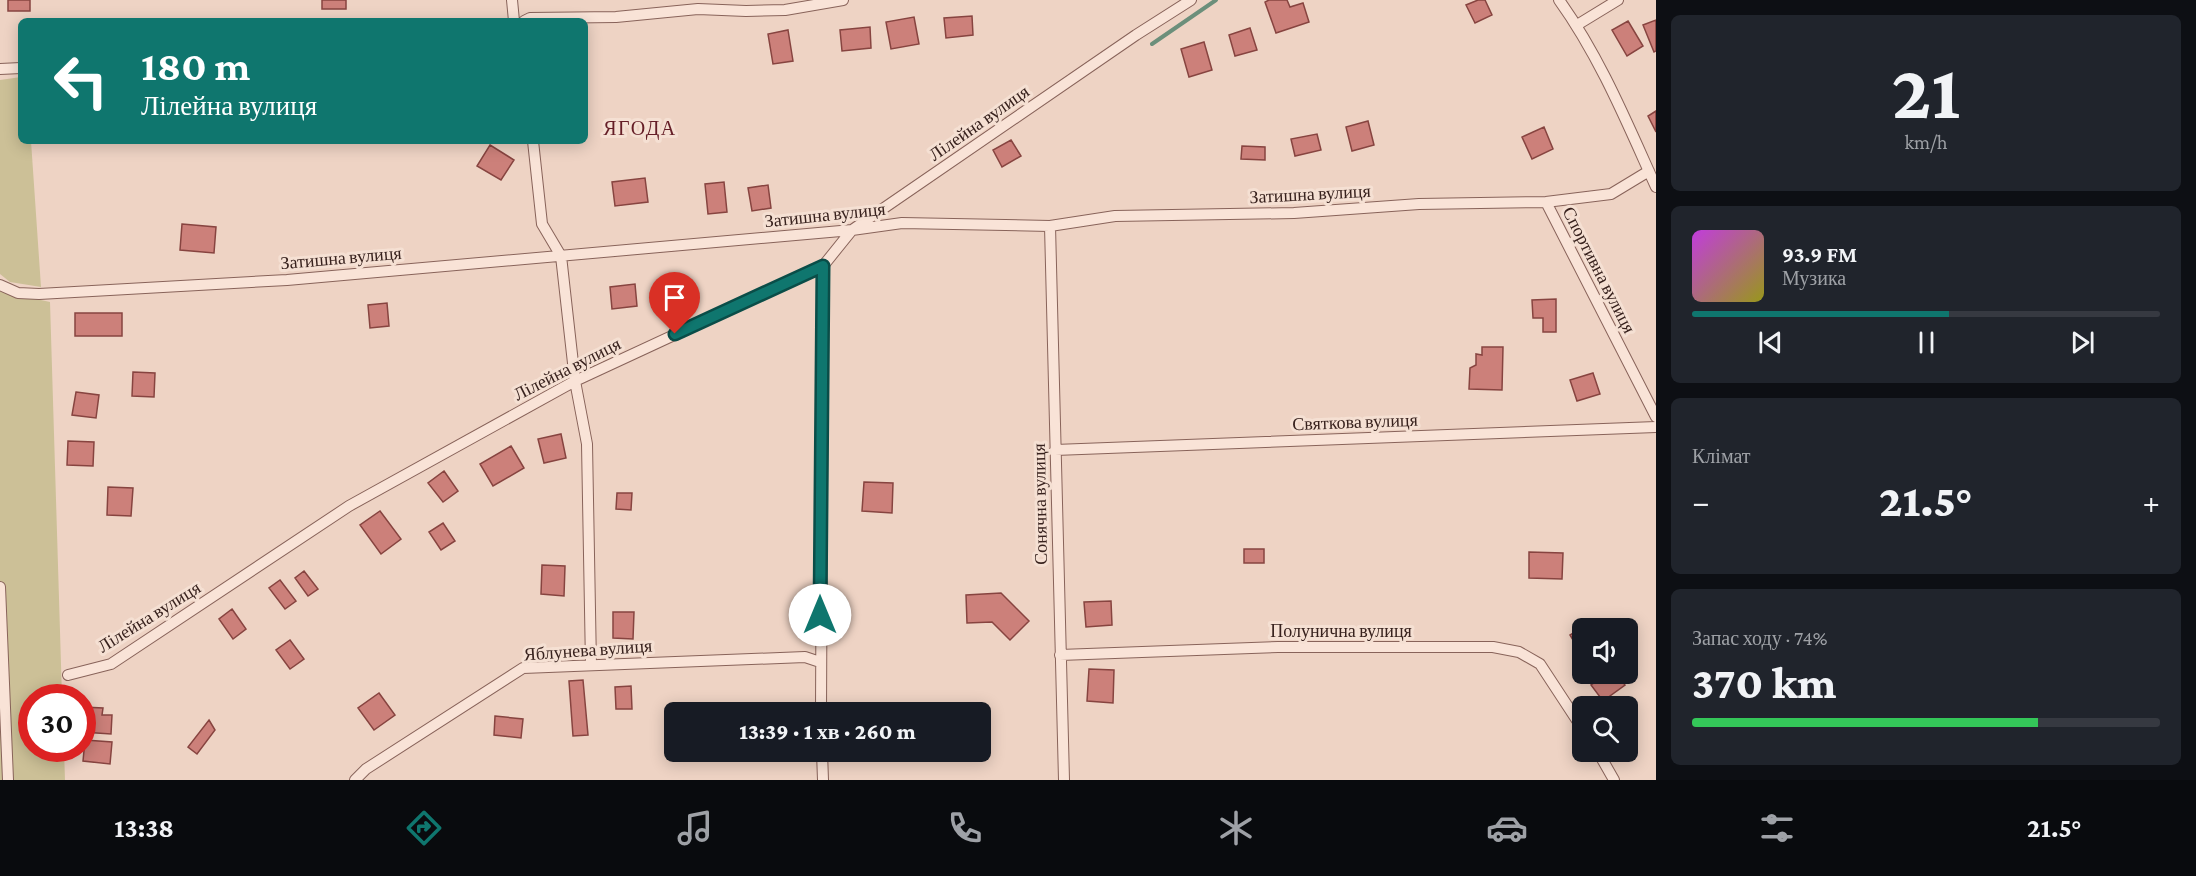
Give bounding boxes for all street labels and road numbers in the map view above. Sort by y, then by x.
street label: Лілейна вулиця [925,81,1033,165]
street label: Затишна вулиця [1249,181,1371,207]
street label: Затишна вулиця [764,199,886,231]
street label: Спортивна вулиця [1559,204,1639,336]
street label: Затишна вулиця [280,243,402,273]
street label: Лілейна вулиця [510,333,624,405]
street label: Святкова вулиця [1292,410,1418,434]
street label: Сонячна вулиця [1029,443,1051,565]
street label: Лілейна вулиця [94,577,204,657]
street label: Полунична вулиця [1270,621,1412,641]
street label: Яблунева вулиця [523,636,653,664]

